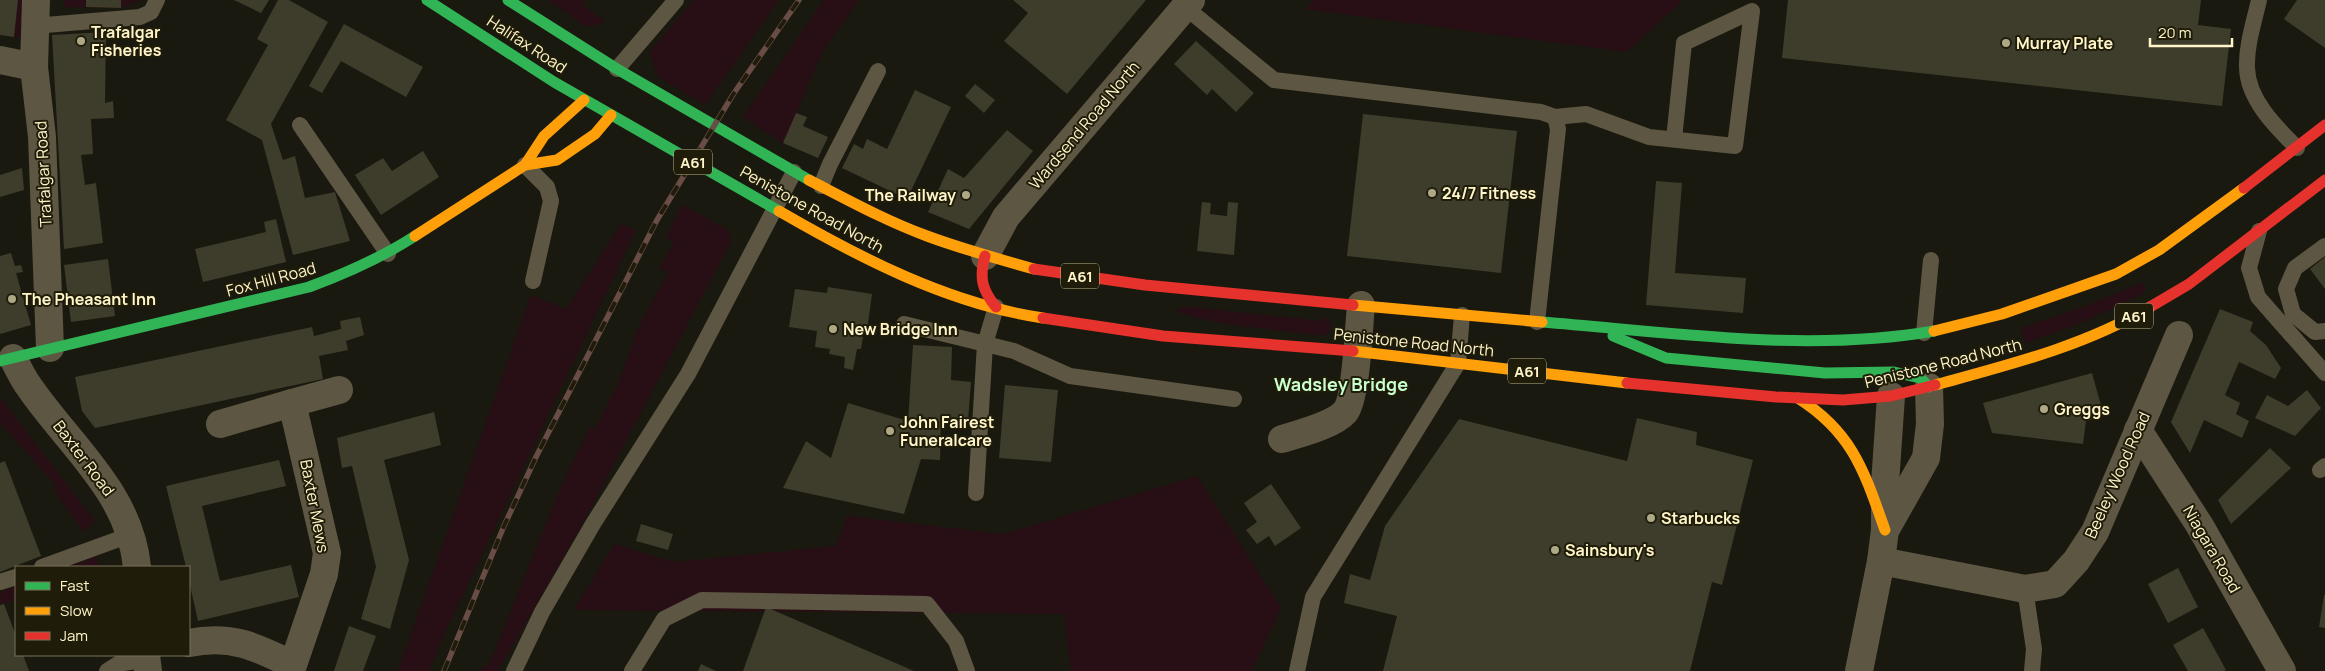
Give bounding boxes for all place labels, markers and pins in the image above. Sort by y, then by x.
place label: Trafalgar Fisheries [91,21,162,61]
place label: Murray Plate [2016,32,2114,54]
marker: Trafalgar Fisheries [75,35,87,47]
marker: Murray Plate [2000,37,2012,49]
place label: 24/7 Fitness [1442,182,1537,204]
place label: The Railway [865,184,956,206]
marker: 24/7 Fitness [1426,187,1438,199]
marker: The Railway [960,189,972,201]
place label: The Pheasant Inn [22,288,156,310]
marker: The Pheasant Inn [6,293,18,305]
place label: New Bridge Inn [843,318,958,340]
marker: New Bridge Inn [827,323,839,335]
place label: Greggs [2054,398,2110,420]
marker: Greggs [2038,403,2050,415]
place label: John Fairest Funeralcare [900,411,994,451]
marker: John Fairest Funeralcare [884,425,896,437]
place label: Starbucks [1661,507,1741,529]
marker: Starbucks [1645,512,1657,524]
place label: Sainsbury's [1565,539,1655,561]
marker: Sainsbury's [1549,544,1561,556]

